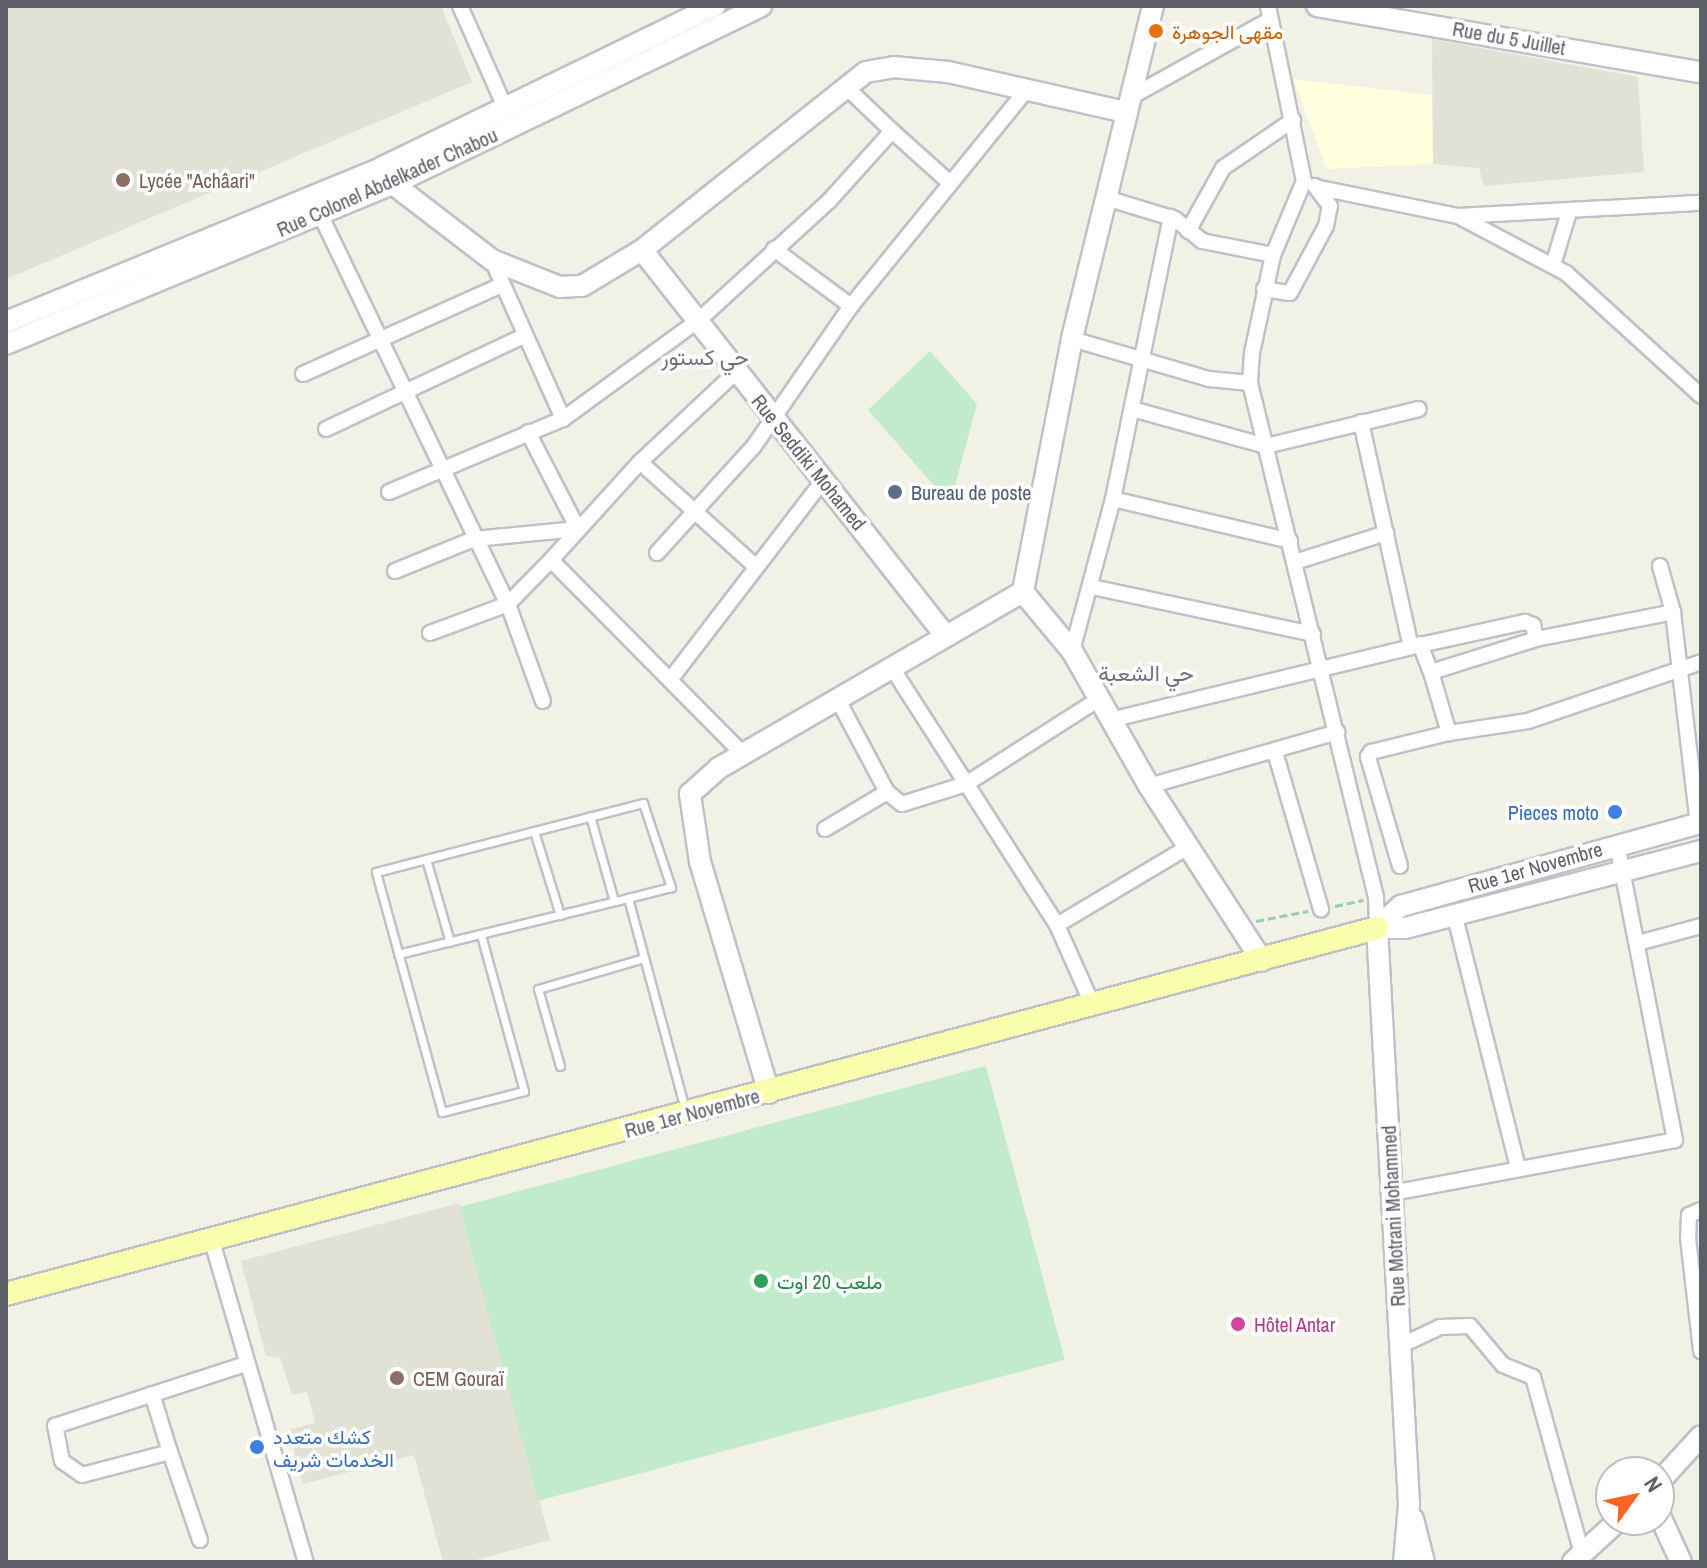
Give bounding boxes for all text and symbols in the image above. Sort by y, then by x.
street label: Rue du 5 Juillet [1451,16,1567,60]
place label: مقهى الجوهرة [1172,19,1283,43]
marker: مقهى الجوهرة [1147,22,1165,40]
street label: Rue Colonel Abdelkader Chabou [273,122,501,242]
place label: Lycée "Achâari" [139,168,255,192]
marker: Lycée "Achâari" [114,171,132,189]
district label: حي كستور [661,345,749,371]
street label: Rue Seddiki Mohamed [747,389,871,535]
place label: Bureau de poste [911,480,1031,504]
marker: Bureau de poste [886,483,904,501]
district label: حي الشعبة [1098,661,1194,687]
place label: Pieces moto [1508,800,1599,824]
marker: Pieces moto [1606,803,1624,821]
street label: Rue 1er Novembre [1465,836,1605,898]
street label: Rue 1er Novembre [622,1083,762,1143]
street label: Rue Motrani Mohammed [1376,1125,1410,1307]
place label: ملعب 20 اوت [777,1269,882,1293]
marker: ملعب 20 اوت [752,1272,770,1290]
place label: Hôtel Antar [1254,1312,1336,1336]
marker: Hôtel Antar [1229,1315,1247,1333]
place label: CEM Gouraï [413,1366,504,1390]
marker: CEM Gouraï [388,1369,406,1387]
place label: كشك متعدد الخدمات شريف [273,1424,394,1471]
marker: كشك متعدد الخدمات شريف [248,1438,266,1456]
north arrow [1595,1456,1675,1536]
text: N [1637,1470,1670,1498]

